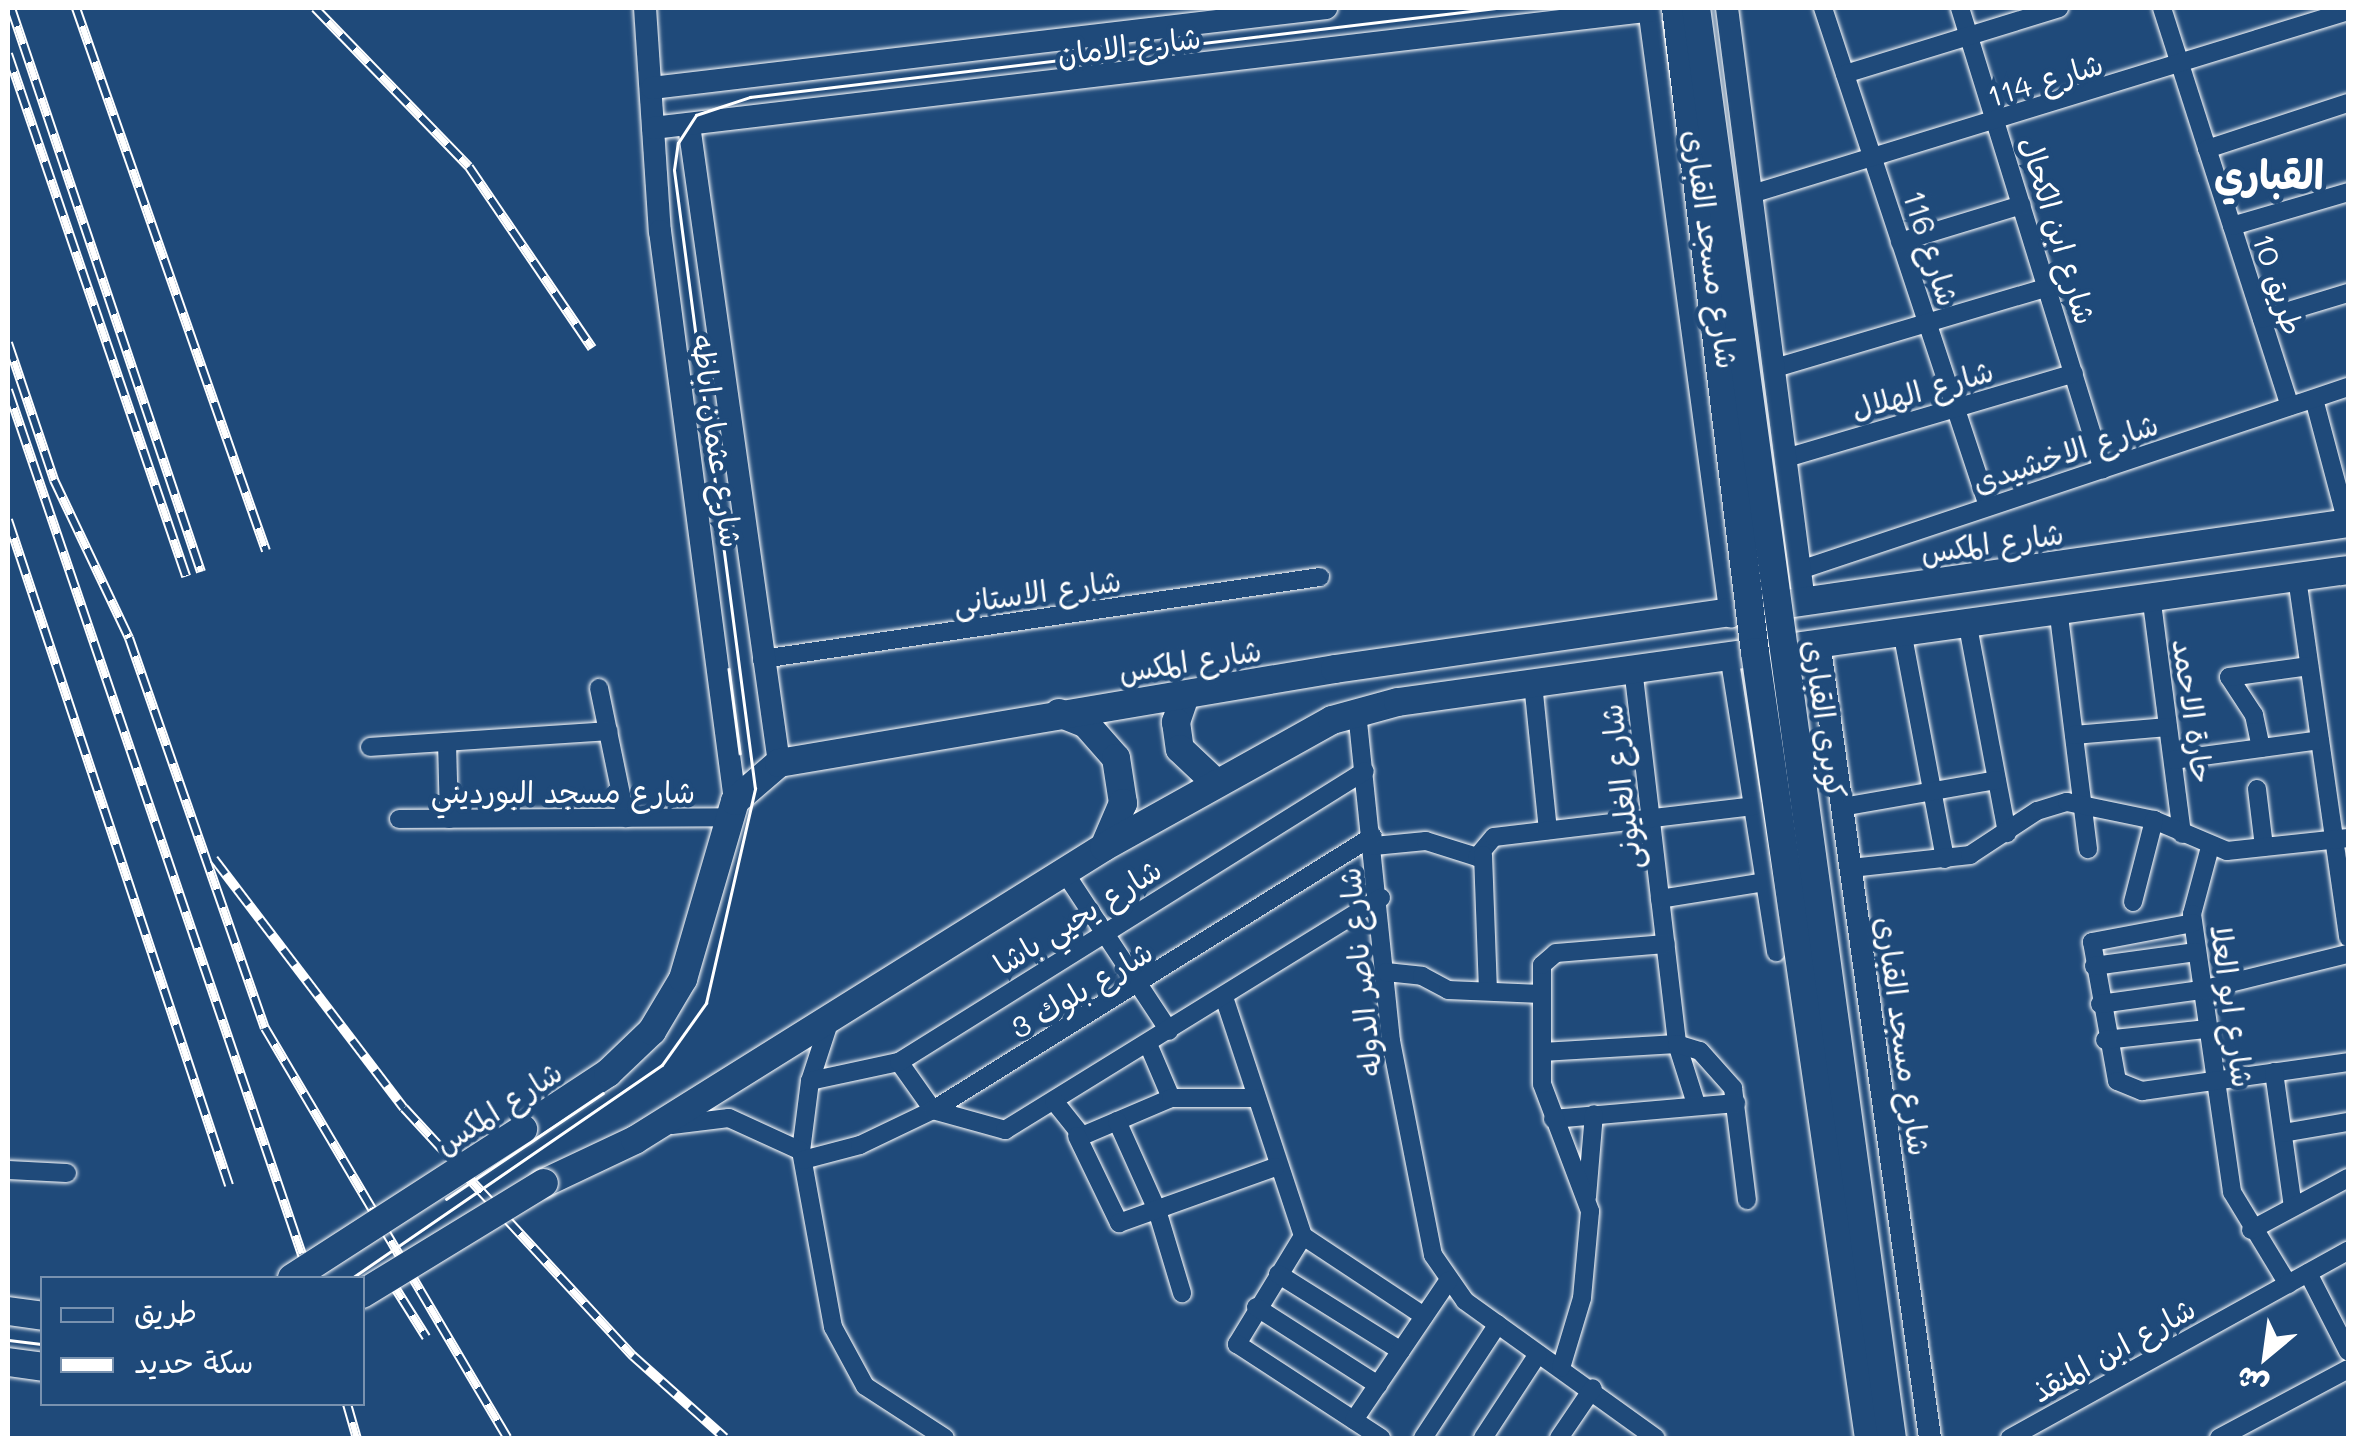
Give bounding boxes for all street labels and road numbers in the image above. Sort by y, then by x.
street label: شارع الامان [1055,18,1203,72]
street label: شارع 114 [1983,44,2107,114]
street label: شارع مسجد القبارى [1677,127,1747,371]
street label: شارع ابن الكحال [2013,132,2105,328]
street label: شارع 116 [1896,186,1968,310]
street label: طريق 10 [2246,229,2312,339]
street label: شارع عثمان اباظه [685,332,751,550]
street label: شارع الهلال [1847,352,1997,426]
street label: شارع الاخشيدى [1968,405,2162,499]
street label: شارع المكس [1918,514,2066,570]
street label: شارع الاستانى [951,561,1123,621]
street label: شارع المكس [1116,631,1264,689]
street label: حارة الاحمد [2166,636,2222,786]
street label: كوبرى القبارى [1797,637,1855,801]
street label: شارع الغليونى [1592,702,1648,872]
street label: شارع مسجد البورديني [431,773,695,809]
street label: شارع يحيي باشا [987,850,1167,982]
street label: شارع ناصر الدوله [1330,866,1388,1078]
street label: شارع مسجد القبارى [1869,914,1939,1158]
street label: شارع ابو العلا [2204,922,2262,1090]
street label: شارع بلوك 3 [1003,933,1159,1045]
street label: شارع المكس [428,1053,568,1161]
street label: شارع ابن المنقذ [2025,1289,2201,1409]

